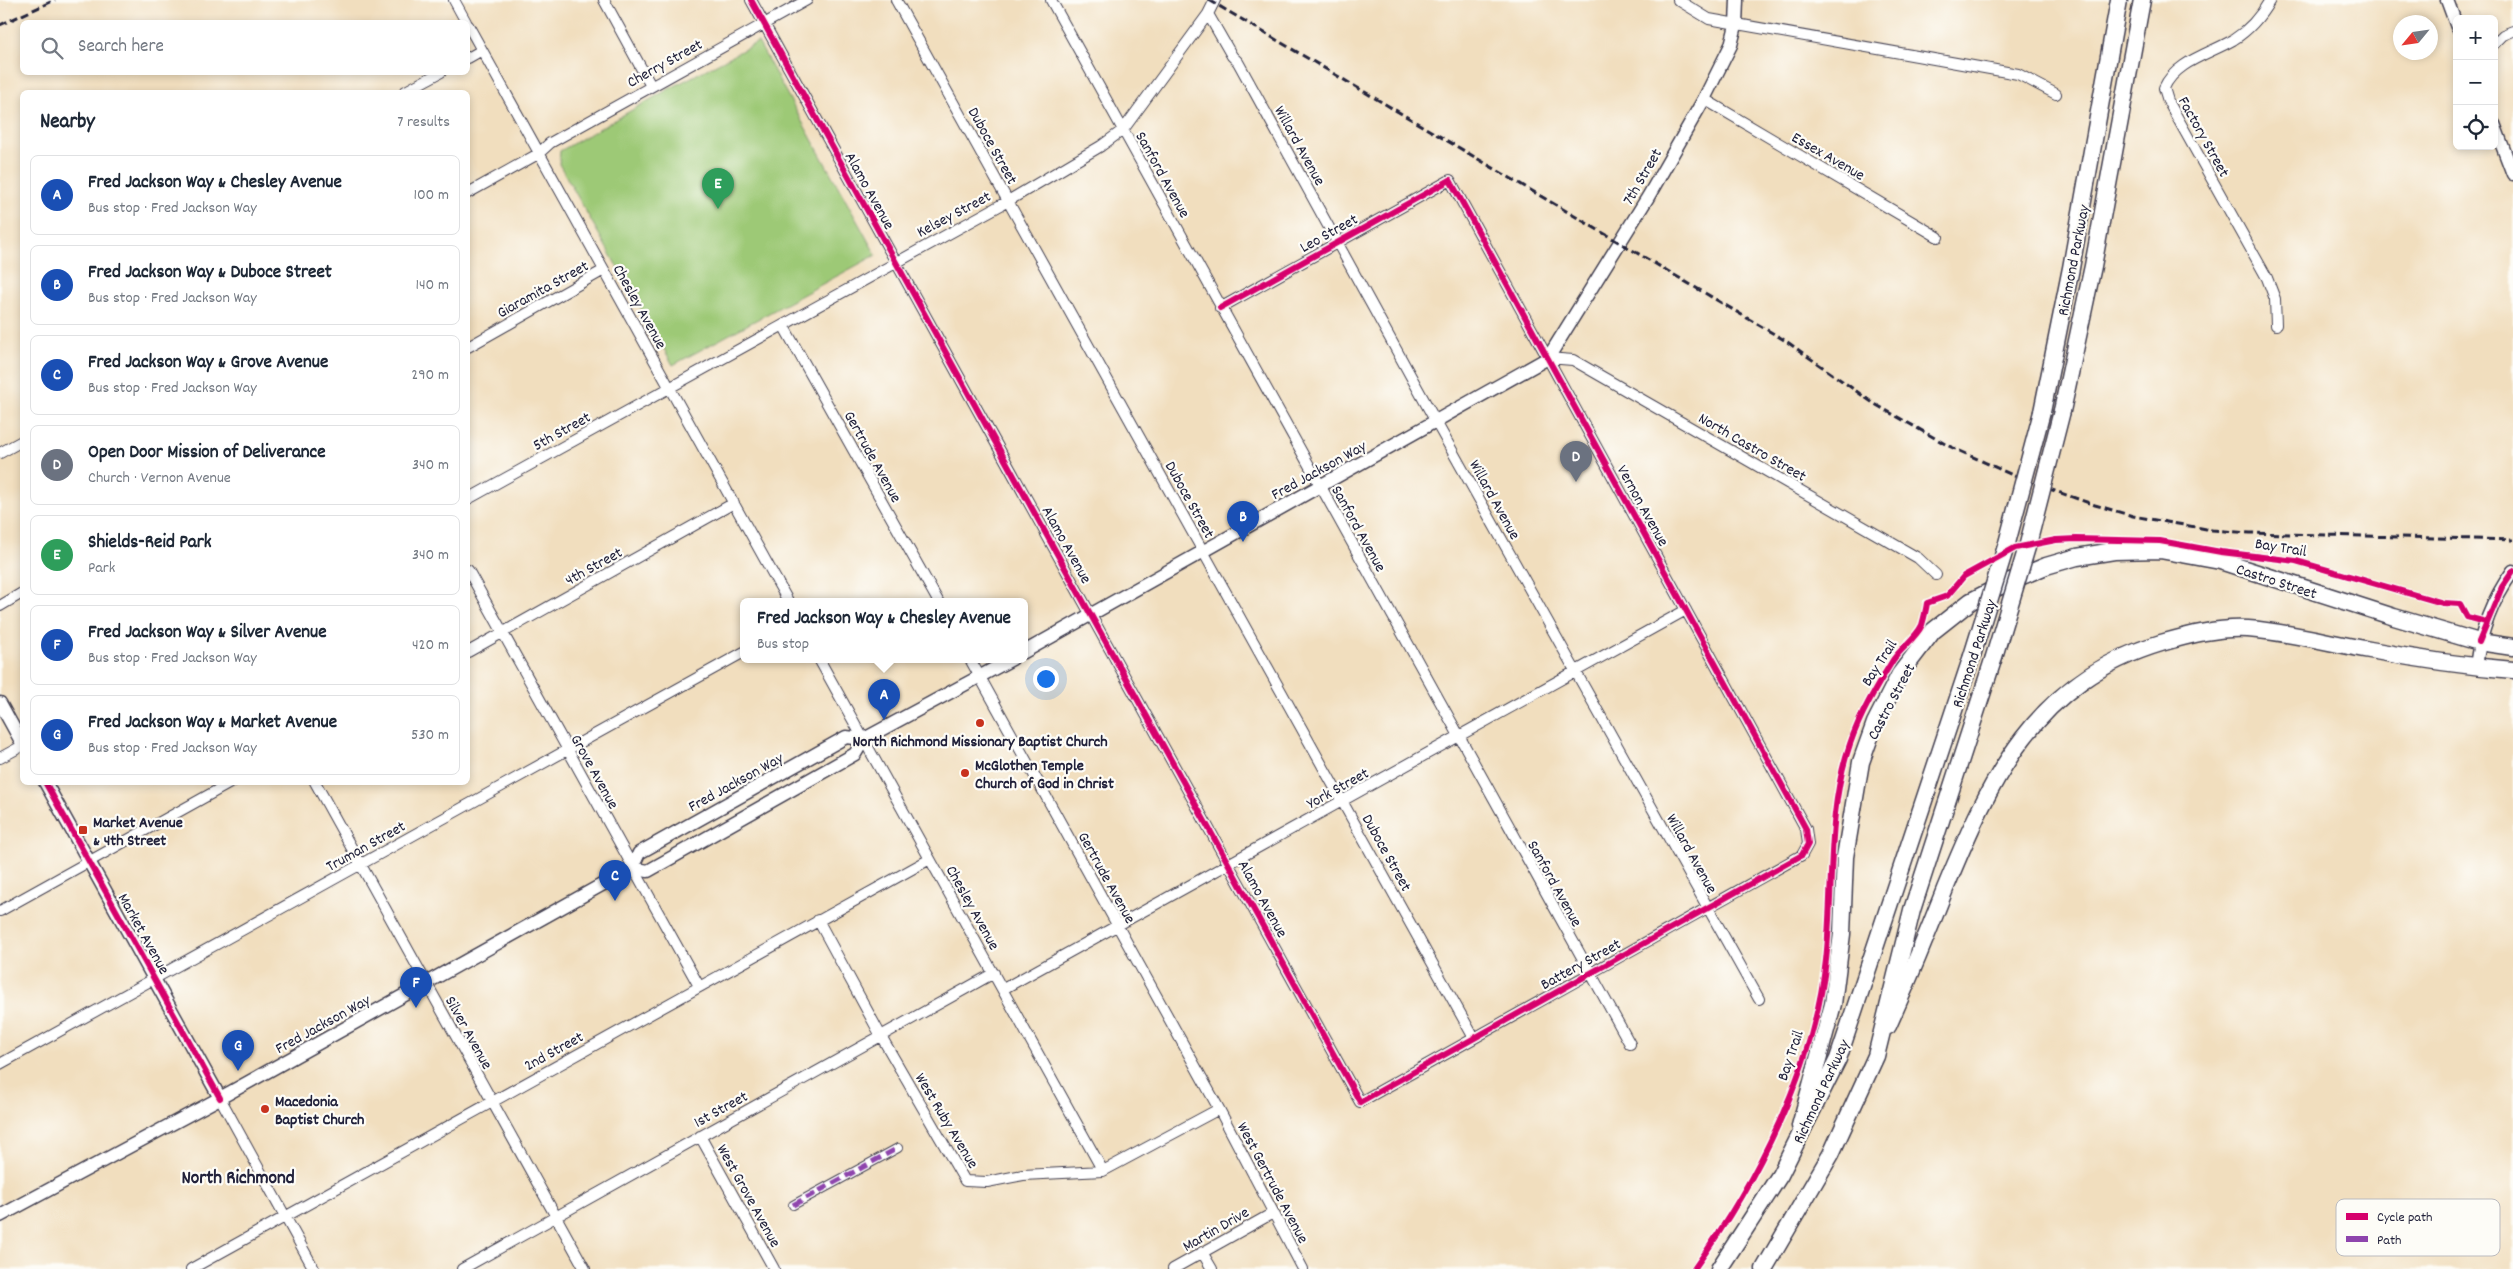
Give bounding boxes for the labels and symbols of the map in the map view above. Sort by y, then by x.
north arrow [2393,15,2438,60]
street label: Cherry Street [623,34,707,94]
street label: Factory Street [2171,93,2235,182]
street label: Willard Avenue [1267,102,1330,190]
street label: Duboce Street [961,103,1023,189]
street label: Essex Avenue [1787,127,1869,187]
street label: Sanford Avenue [1129,128,1195,223]
street label: 7th Street [1618,145,1669,210]
street label: Alamo Avenue [838,148,900,234]
pin: E [702,168,734,209]
street label: Kelsey Street [913,186,995,244]
street label: Richmond Parkway [2052,202,2097,318]
street label: Leo Street [1296,209,1363,260]
street label: Giaramita Street [493,255,593,325]
street label: Chesley Avenue [606,261,672,354]
street label: 5th Street [529,407,596,458]
street label: Gertrude Avenue [837,407,907,507]
street label: North Castro Street [1693,408,1810,489]
street label: Fred Jackson Way [1267,435,1371,507]
pin: D [1560,441,1592,482]
street label: Willard Avenue [1462,456,1525,544]
street label: Duboce Street [1158,457,1220,543]
street label: Vernon Avenue [1610,461,1674,551]
street label: Sanford Avenue [1325,482,1391,577]
pin: B [1227,501,1259,542]
street label: Alamo Avenue [1035,502,1097,588]
street label: Bay Trail [2253,533,2308,564]
street label: 4th Street [561,542,627,592]
street label: Castro Street [2233,559,2320,606]
street label: Richmond Parkway [1947,596,2004,711]
street label: Bay Trail [1856,635,1904,691]
street label: Castro Street [1862,660,1922,745]
your location [1033,666,1059,692]
pin: A [868,679,900,720]
marker: North Richmond Missionary Baptist Church [974,717,986,729]
street label: Grove Avenue [564,731,624,814]
place label: North Richmond Missionary Baptist Church [852,731,1108,754]
street label: Fred Jackson Way [684,747,788,819]
place label: McGlothen Temple Church of God in Christ [975,755,1114,796]
street label: York Street [1303,763,1374,816]
marker: McGlothen Temple Church of God in Christ [959,767,971,779]
street label: Duboce Street [1355,810,1417,896]
street label: Willard Avenue [1659,810,1722,898]
place label: Market Avenue & 4th Street [93,812,183,853]
street label: Truman Street [322,816,410,878]
marker: Market Avenue & 4th Street [77,824,89,836]
street label: Gertrude Avenue [1071,828,1141,928]
street label: Sanford Avenue [1521,837,1587,932]
street label: Alamo Avenue [1231,856,1293,942]
pin: C [599,860,631,901]
street label: Chesley Avenue [939,862,1005,955]
street label: Market Avenue [111,889,175,979]
street label: Battery Street [1537,934,1626,997]
pin: F [400,967,432,1008]
street label: Fred Jackson Way [271,989,375,1061]
street label: Silver Avenue [438,992,497,1074]
street label: 2nd Street [520,1026,588,1078]
street label: Bay Trail [1772,1027,1811,1084]
pin: G [222,1030,254,1071]
street label: Richmond Parkway [1788,1036,1857,1148]
street label: West Ruby Avenue [908,1069,984,1174]
street label: 1st Street [690,1086,753,1134]
place label: Macedonia Baptist Church [275,1091,364,1132]
marker: Macedonia Baptist Church [259,1103,271,1115]
street label: West Gertrude Avenue [1230,1118,1313,1248]
street label: West Grove Avenue [710,1140,786,1252]
district label: North Richmond [181,1166,295,1193]
legend [2336,1199,2500,1256]
street label: Martin Drive [1179,1202,1254,1259]
text: Cycle path [2377,1208,2433,1228]
text: Path [2377,1231,2402,1251]

